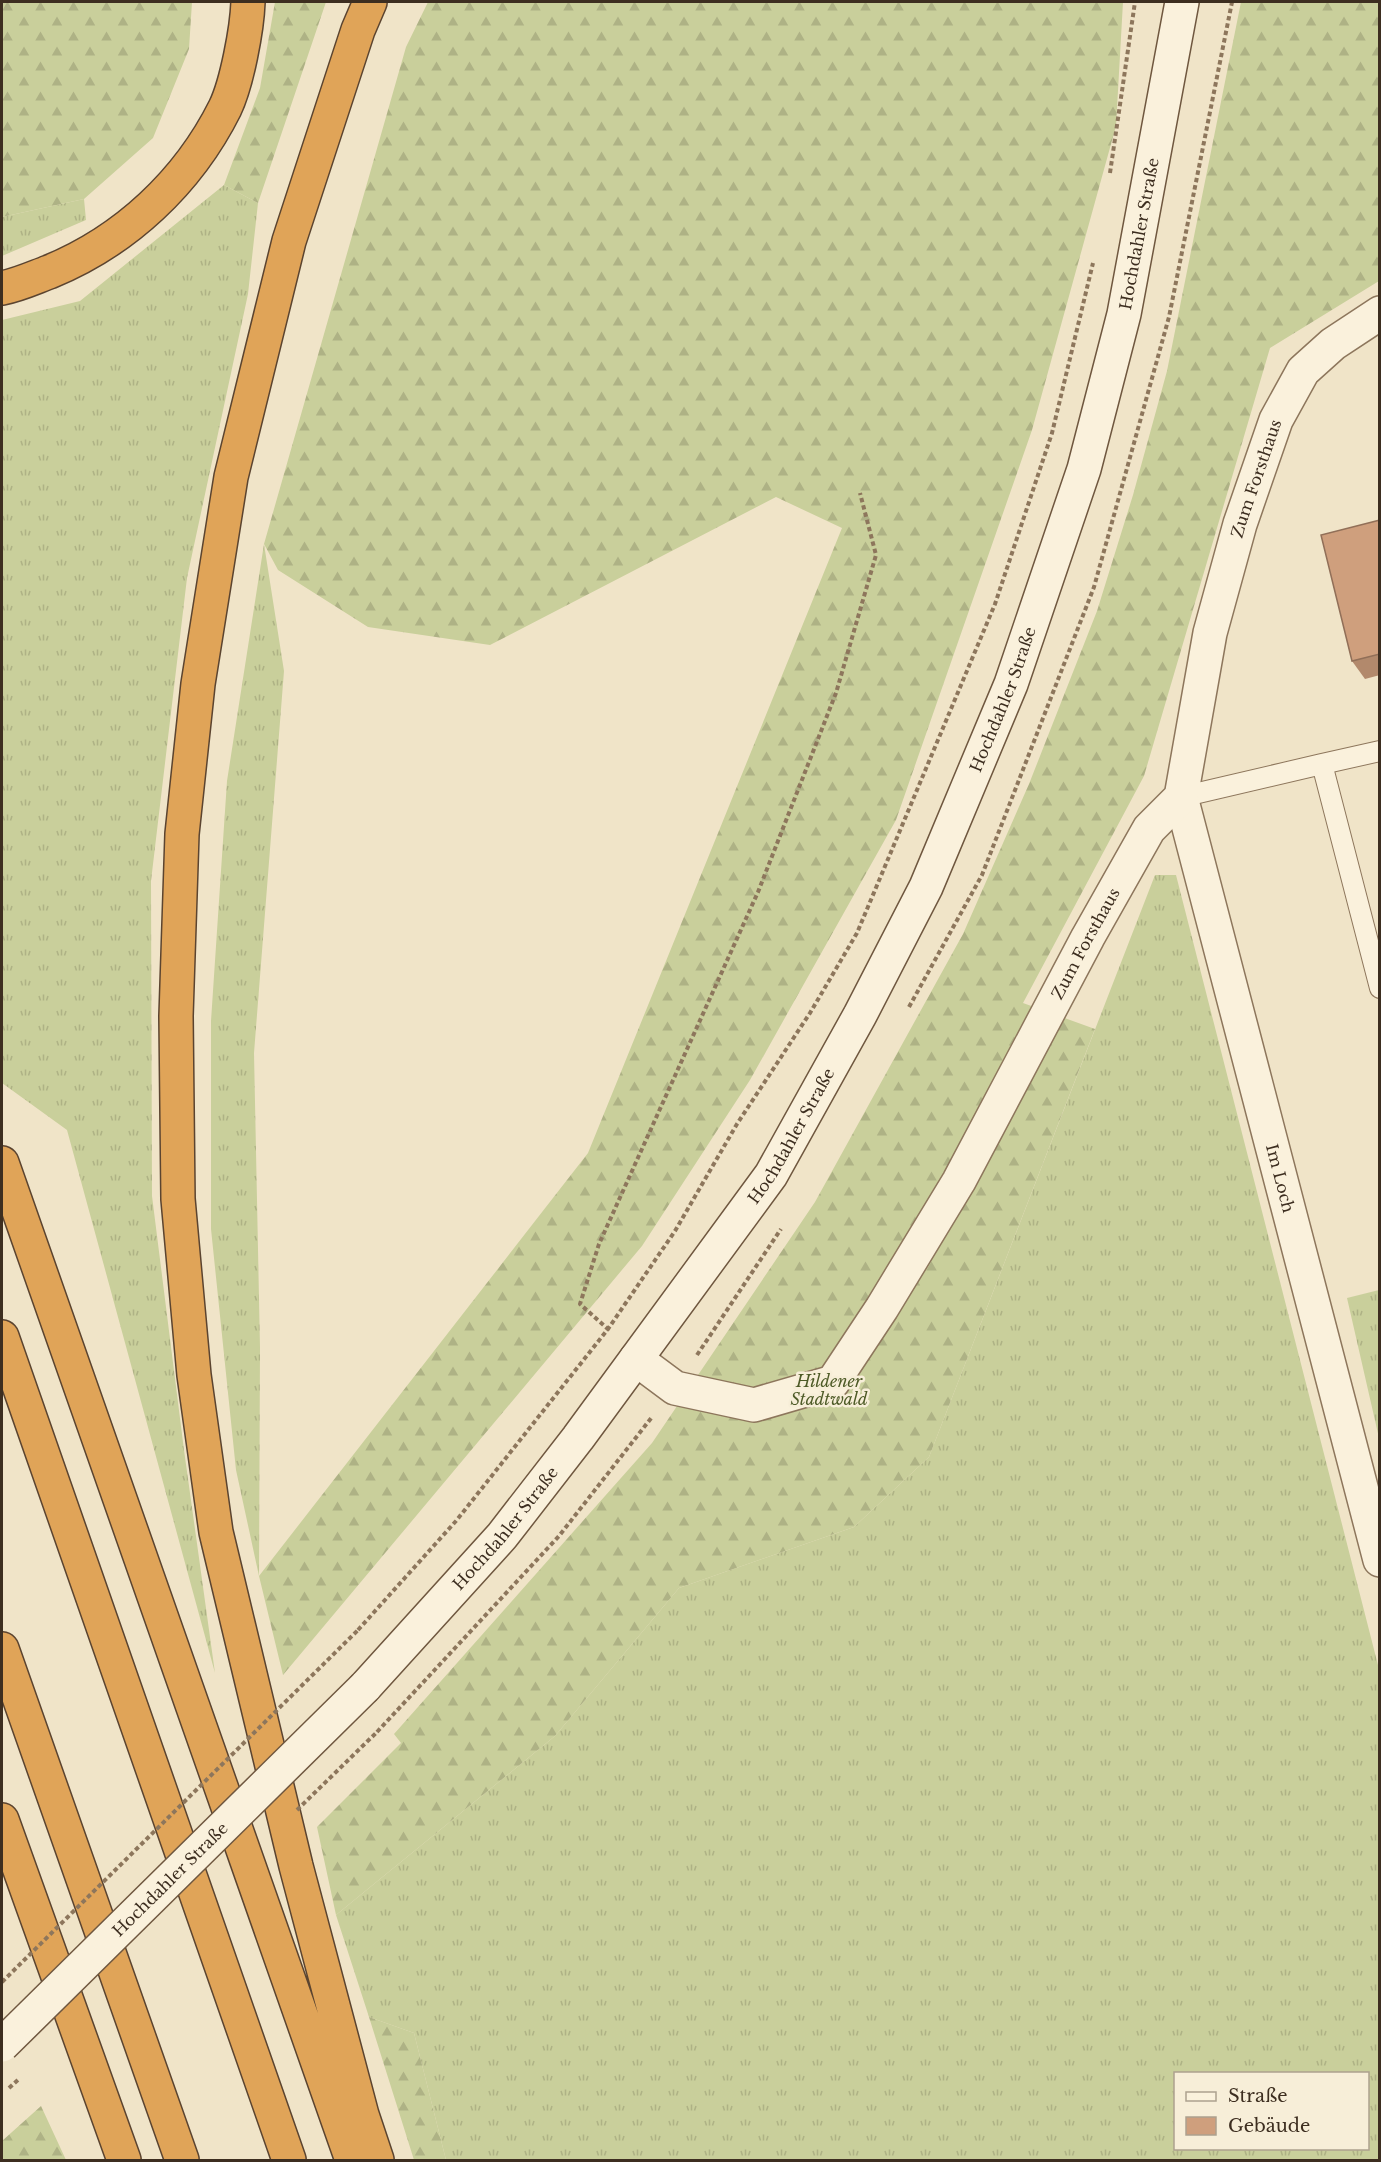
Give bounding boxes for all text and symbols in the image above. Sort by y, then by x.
street label: Hochdahler Straße [1115,156,1163,311]
street label: Zum Forsthaus [1227,417,1285,540]
street label: Hochdahler Straße [965,624,1040,775]
street label: Zum Forsthaus [1047,884,1124,1003]
street label: Hochdahler Straße [743,1064,839,1208]
street label: Im Loch [1262,1142,1299,1215]
park label: Hildener Stadtwald [791,1371,868,1409]
street label: Hochdahler Straße [448,1463,562,1594]
street label: Hochdahler Straße [108,1818,232,1941]
legend [1174,2072,1369,2150]
text: Straße [1228,2085,1288,2107]
text: Gebäude [1228,2115,1310,2137]

